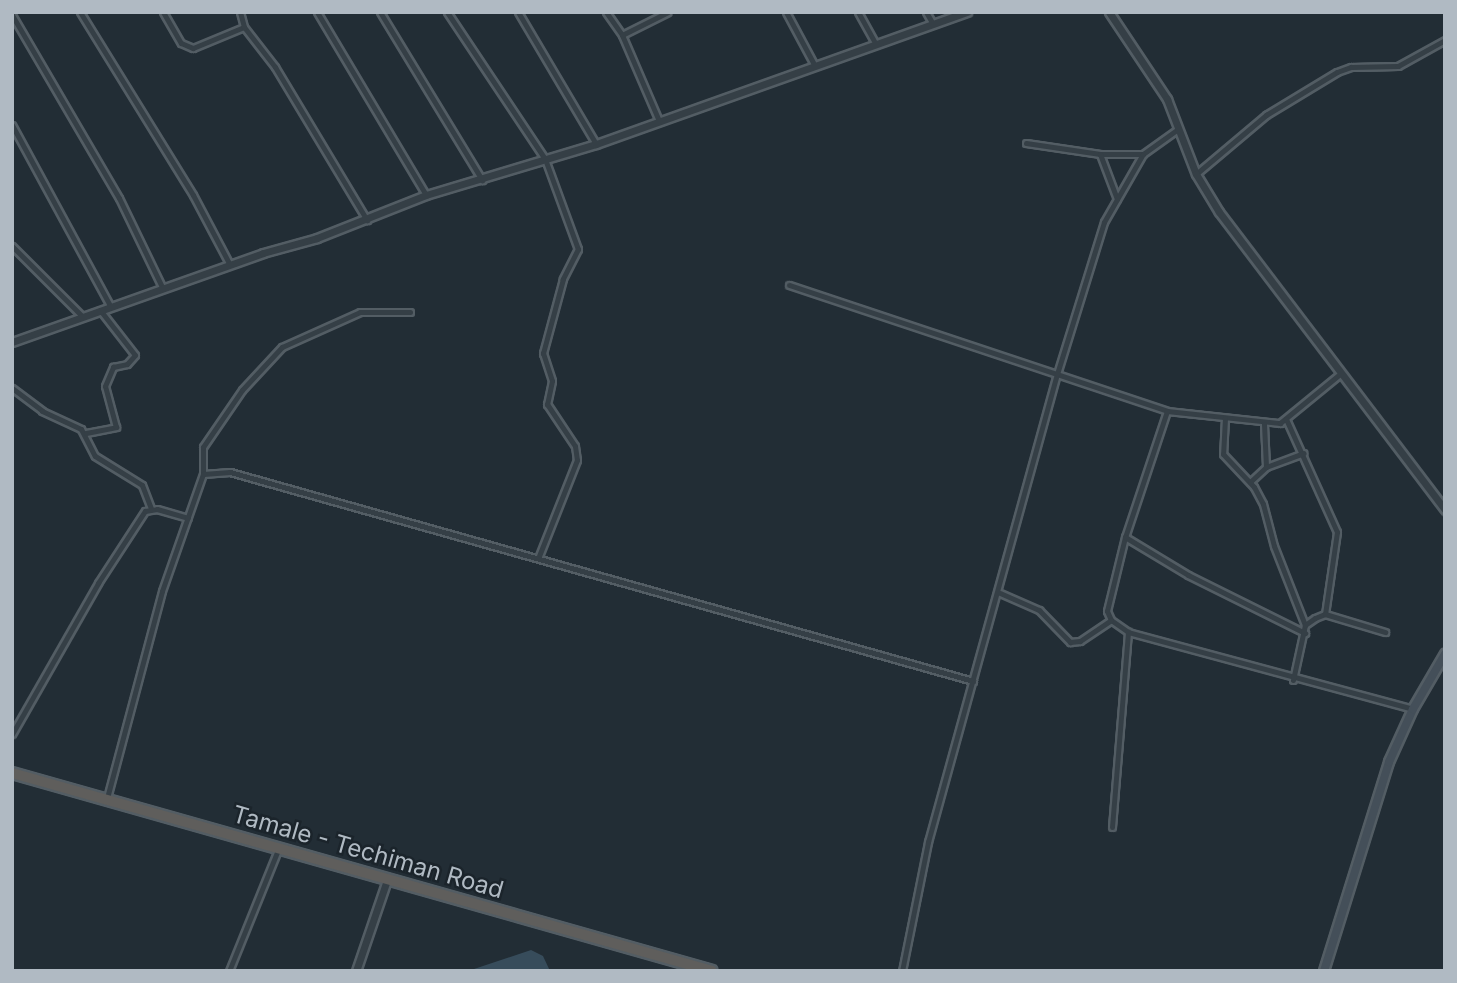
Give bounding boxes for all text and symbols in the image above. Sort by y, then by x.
street label: Tamale - Techiman Road [229,799,507,905]

